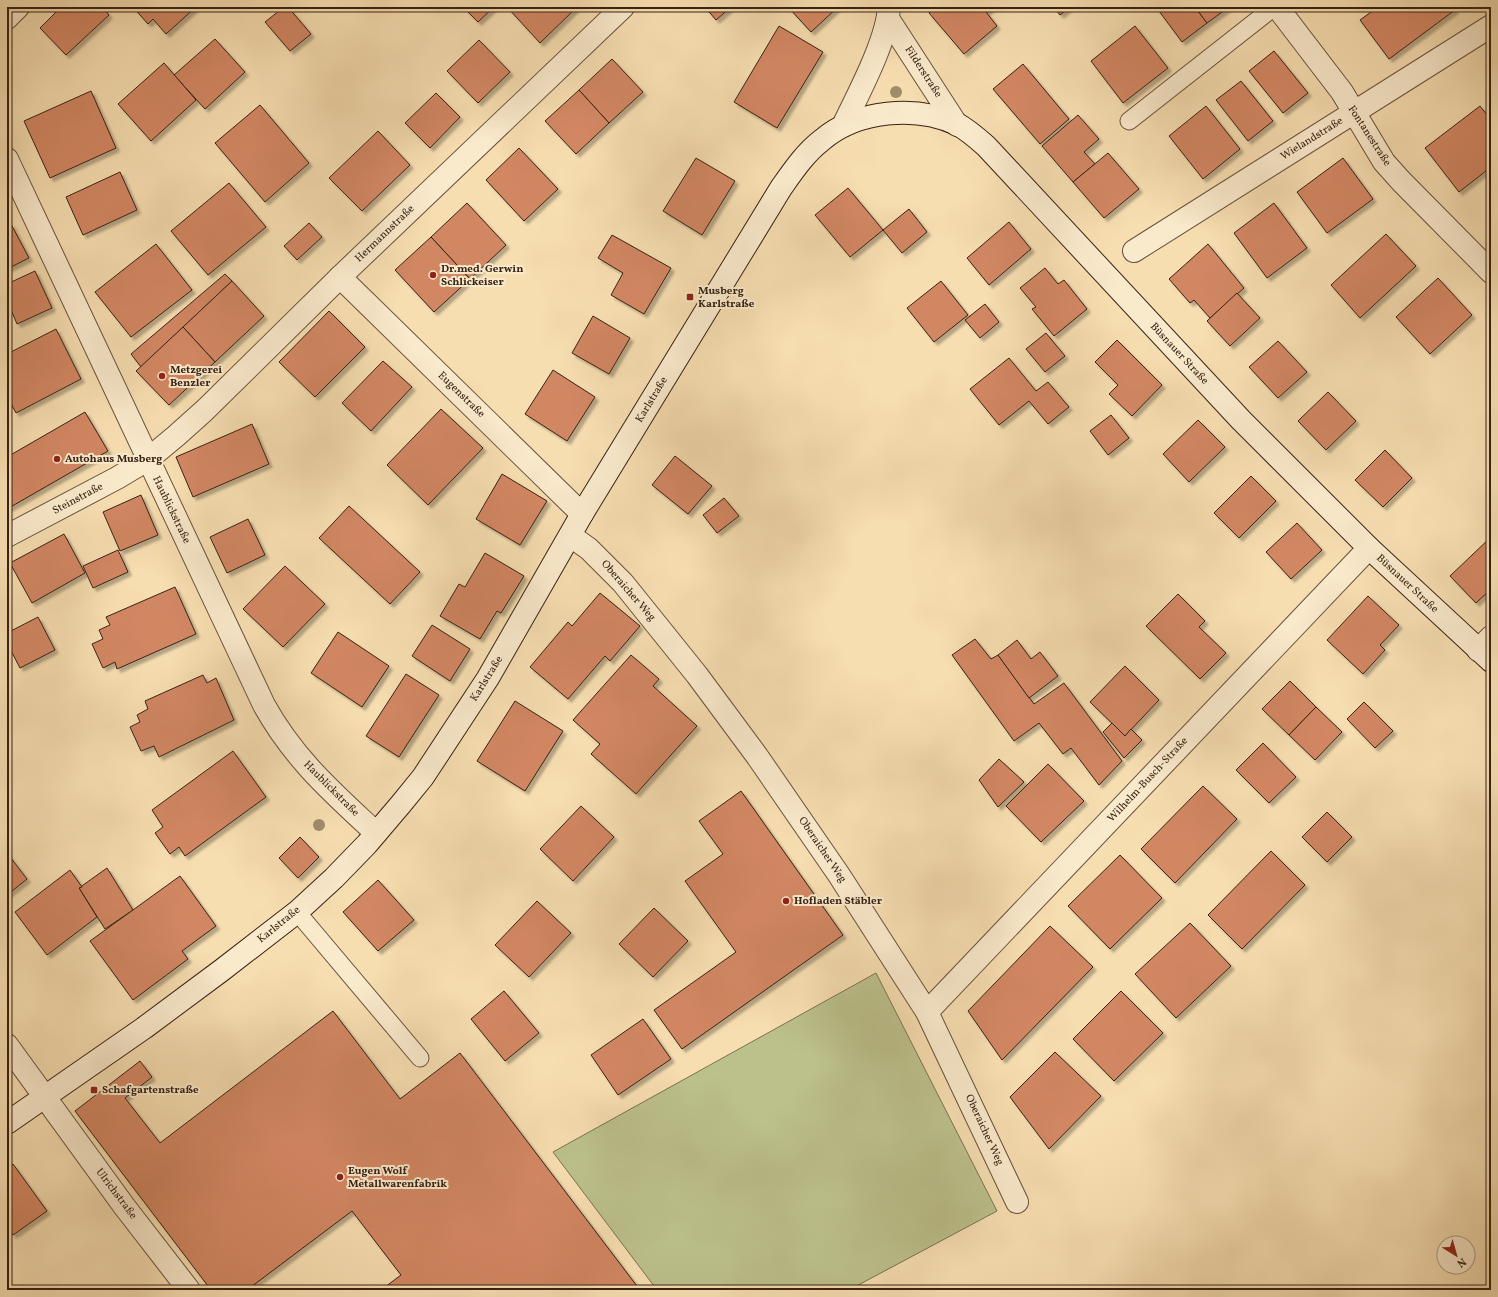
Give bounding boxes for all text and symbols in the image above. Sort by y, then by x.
street label: Filderstraße [901,43,945,101]
street label: Fontanestraße [1344,103,1394,169]
street label: Wielandstraße [1278,114,1346,164]
street label: Hermannstraße [352,202,418,266]
place label: Dr.med. Gerwin Schlickeiser [441,262,523,290]
marker: Dr.med. Gerwin Schlickeiser [428,270,438,280]
place label: Musberg Karlstraße [698,284,755,312]
marker: Musberg Karlstraße [685,292,695,302]
street label: Büsnauer Straße [1146,320,1212,388]
place label: Metzgerei Benzler [170,363,222,391]
street label: Eugenstraße [434,369,488,421]
marker: Metzgerei Benzler [157,371,167,381]
street label: Karlstraße [632,374,672,426]
place label: Autohaus Musberg [65,452,162,467]
marker: Autohaus Musberg [52,454,62,464]
street label: Haublickstraße [148,474,194,546]
street label: Steinstraße [50,479,106,519]
street label: Büsnauer Straße [1373,551,1441,617]
street label: Oberaicher Weg [597,557,659,625]
street label: Karlstraße [467,653,507,705]
street label: Wilhelm-Busch-Straße [1104,734,1192,826]
street label: Haublickstraße [300,758,362,820]
street label: Oberaicher Weg [794,814,850,886]
place label: Hofladen Stäbler [794,894,883,909]
marker: Hofladen Stäbler [781,896,791,906]
street label: Karlstraße [254,903,304,947]
place label: Schafgartenstraße [102,1083,199,1098]
marker: Schafgartenstraße [89,1085,99,1095]
street label: Oberaicher Weg [961,1092,1007,1168]
place label: Eugen Wolf Metallwarenfabrik [348,1164,447,1192]
street label: Ulrichstraße [92,1165,140,1223]
marker: Eugen Wolf Metallwarenfabrik [335,1172,345,1182]
north arrow [1436,1235,1476,1275]
text: N [1453,1253,1469,1270]

